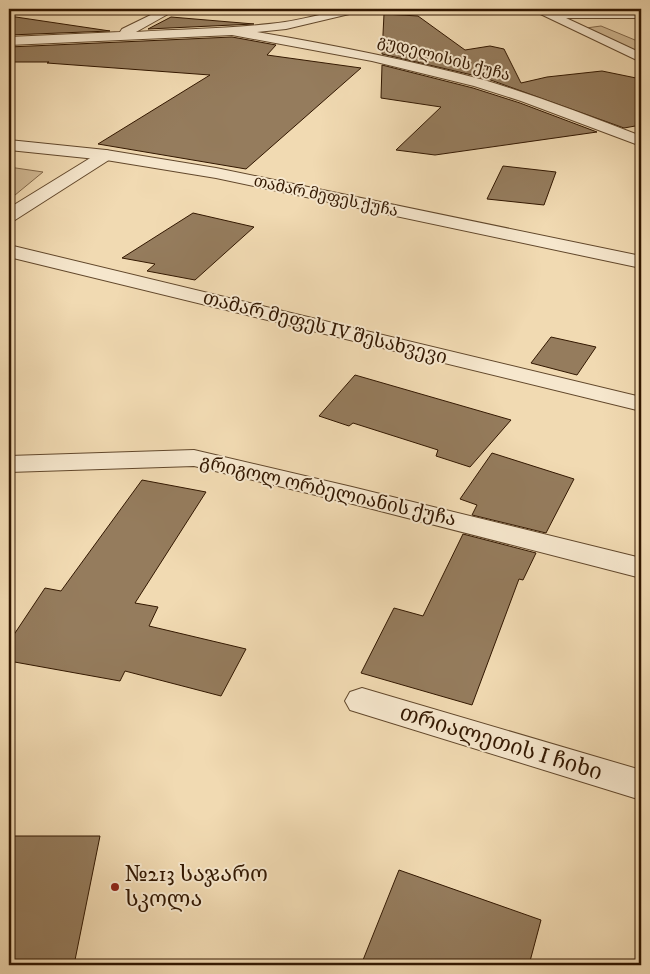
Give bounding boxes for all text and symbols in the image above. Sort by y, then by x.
street label: გუდელისის ქუჩა [375,31,513,85]
street label: თამარ მეფეს ქუჩა [252,171,400,221]
street label: თამარ მეფეს IV შესახვევი [200,286,450,370]
street label: გრიგოლ ორბელიანის ქუჩა [198,450,458,532]
street label: თრიალეთის I ჩიხი [396,699,606,787]
place label: №213 საჯარო სკოლა [125,861,268,913]
marker: №213 საჯარო სკოლა [109,881,121,893]

